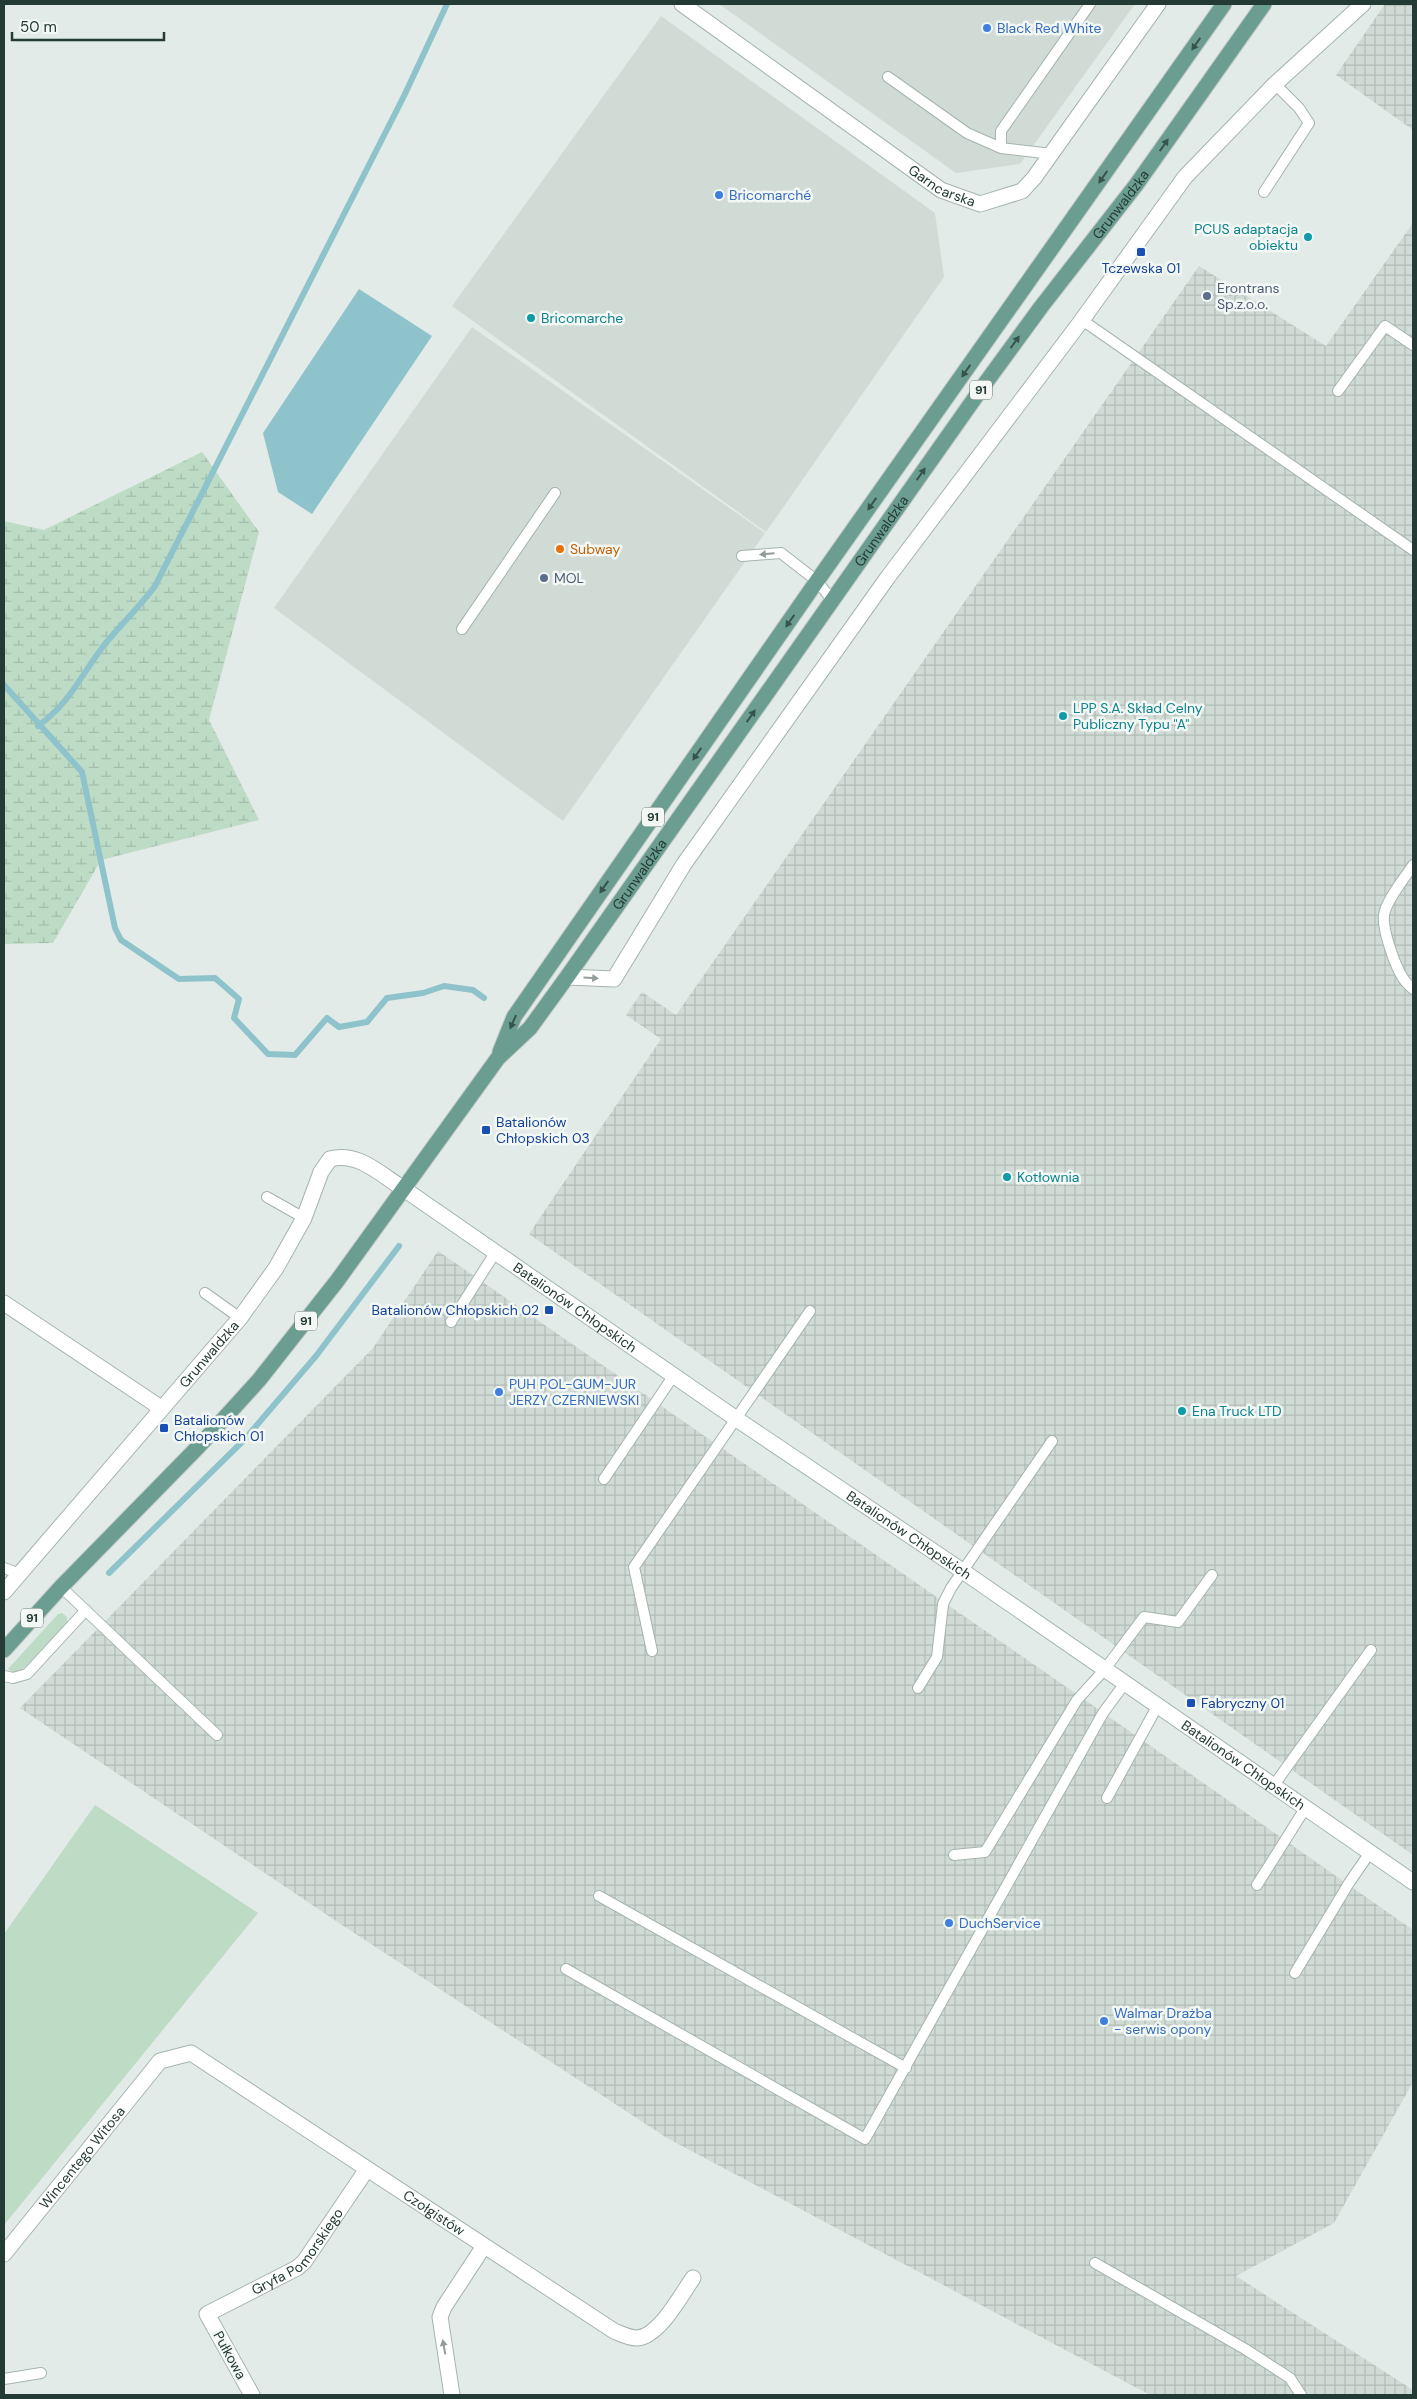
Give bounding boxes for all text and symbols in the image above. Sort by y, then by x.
scale bar [12,10,165,42]
text: 50 m [20,17,57,37]
place label: Black Red White [997,19,1102,37]
marker: Black Red White [981,22,993,34]
one-way arrow [1191,37,1201,50]
one-way arrow [1159,138,1169,152]
street label: Garncarska [905,161,978,211]
street label: Grunwaldzka [1088,166,1153,243]
one-way arrow [1098,170,1108,183]
place label: Bricomarché [729,186,811,204]
marker: Bricomarché [713,189,725,201]
place label: PCUS adaptacja obiektu [1194,220,1298,254]
marker: PCUS adaptacja obiektu [1302,231,1314,243]
marker: Tczewska 01 [1135,246,1147,258]
place label: Tczewska 01 [1102,259,1180,277]
place label: Erontrans Sp.z.o.o. [1217,279,1280,313]
marker: Erontrans Sp.z.o.o. [1201,290,1213,302]
place label: Bricomarche [541,309,623,327]
marker: Bricomarche [525,312,537,324]
one-way arrow [1010,335,1020,349]
one-way arrow [961,364,971,378]
road number: 91 [970,380,992,400]
one-way arrow [916,467,926,481]
street label: Grunwaldzka [850,492,912,570]
one-way arrow [867,497,877,511]
place label: Subway [570,540,620,558]
marker: Subway [554,543,566,555]
one-way arrow [759,550,775,558]
place label: MOL [554,569,584,587]
marker: MOL [538,572,550,584]
one-way arrow [785,614,795,628]
place label: LPP S.A. Skład Celny Publiczny Typu "A" [1073,699,1203,733]
one-way arrow [746,709,756,723]
marker: LPP S.A. Skład Celny Publiczny Typu "A" [1057,710,1069,722]
one-way arrow [692,747,702,761]
road number: 91 [642,808,664,826]
street label: Grunwaldzka [608,835,671,913]
one-way arrow [599,881,609,894]
one-way arrow [583,975,599,983]
one-way arrow [508,1015,516,1029]
place label: Batalionów Chłopskich 03 [496,1113,590,1147]
marker: Batalionów Chłopskich 03 [480,1124,492,1136]
place label: Kotłownia [1017,1168,1079,1186]
marker: Kotłownia [1001,1171,1013,1183]
street label: Batalionów Chłopskich [510,1258,640,1356]
place label: Batalionów Chłopskich 02 [371,1301,539,1319]
marker: Batalionów Chłopskich 02 [543,1304,555,1316]
road number: 91 [295,1312,317,1330]
street label: Grunwaldzka [175,1317,243,1391]
place label: PUH POL-GUM-JUR JERZY CZERNIEWSKI [509,1375,639,1409]
marker: PUH POL-GUM-JUR JERZY CZERNIEWSKI [493,1386,505,1398]
place label: Ena Truck LTD [1192,1402,1282,1420]
marker: Ena Truck LTD [1176,1405,1188,1417]
place label: Batalionów Chłopskich 01 [174,1411,264,1445]
marker: Batalionów Chłopskich 01 [158,1422,170,1434]
street label: Batalionów Chłopskich [843,1487,975,1583]
road number: 91 [21,1609,43,1628]
place label: Fabryczny 01 [1201,1694,1284,1712]
marker: Fabryczny 01 [1185,1697,1197,1709]
street label: Batalionów Chłopskich [1178,1716,1309,1814]
place label: DuchService [959,1914,1041,1932]
marker: DuchService [943,1917,955,1929]
place label: Walmar Drażba - serwis opony [1114,2004,1212,2038]
marker: Walmar Drażba - serwis opony [1098,2015,1110,2027]
street label: Wincentego Witosa [35,2103,129,2213]
street label: Czołgistów [400,2186,469,2240]
street label: Gryfa Pomorskiego [248,2204,347,2299]
street label: Pułkowa [209,2328,251,2382]
one-way arrow [439,2339,447,2355]

